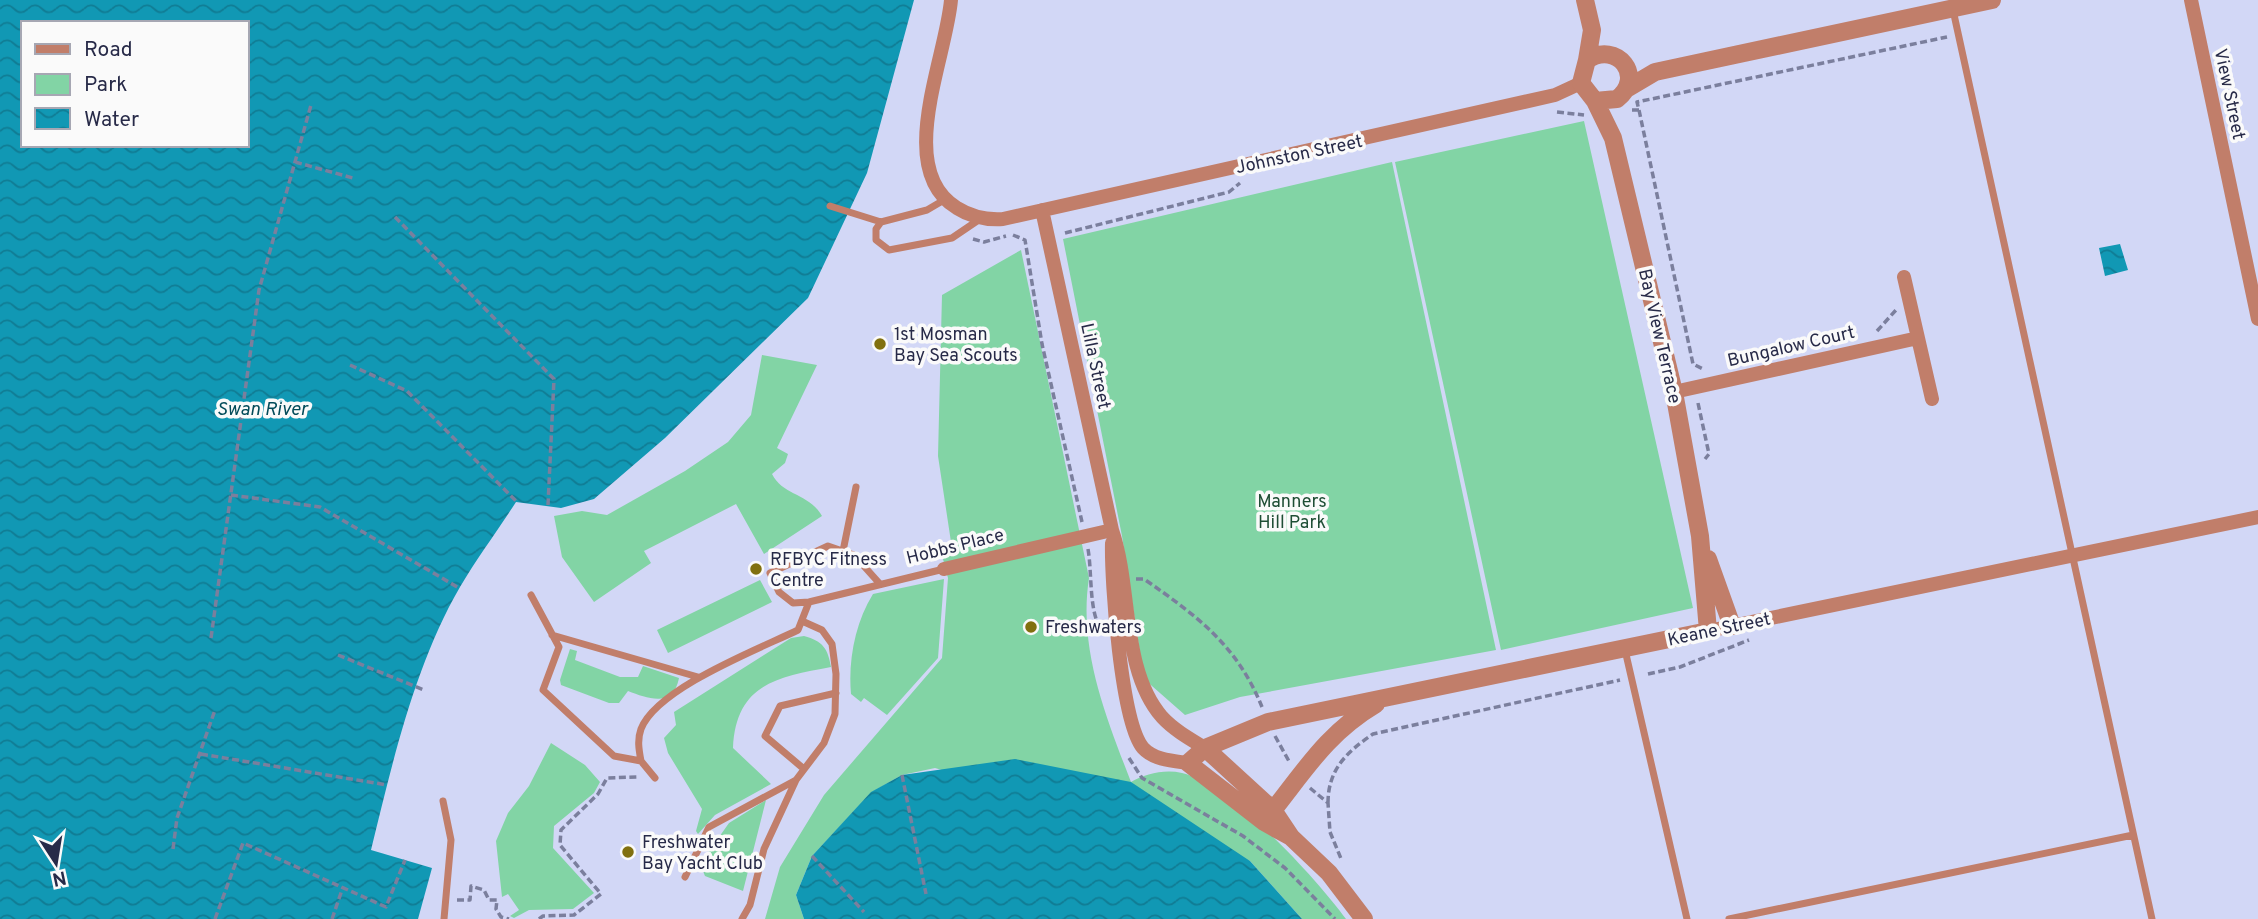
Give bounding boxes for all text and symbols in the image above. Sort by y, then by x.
legend [21,21,248,147]
text: Road [84,37,133,64]
street label: View Street [2208,47,2249,142]
text: Park [84,72,127,99]
text: Water [84,107,139,134]
street label: Johnston Street [1234,131,1365,180]
street label: Bay View Terrace [1632,267,1685,406]
street label: Lilla Street [1074,321,1115,411]
street label: Bungalow Court [1725,322,1857,373]
place label: 1st Mosman Bay Sea Scouts [894,324,1018,368]
marker: 1st Mosman Bay Sea Scouts [872,336,888,352]
water label: Swan River [216,398,309,422]
park label: Manners Hill Park [1257,491,1327,535]
street label: Hobbs Place [904,524,1007,571]
place label: RFBYC Fitness Centre [770,549,887,593]
marker: RFBYC Fitness Centre [748,561,764,577]
street label: Keane Street [1666,608,1773,653]
place label: Freshwaters [1045,617,1142,640]
marker: Freshwaters [1023,619,1039,635]
north arrow [21,828,91,898]
place label: Freshwater Bay Yacht Club [642,832,763,876]
marker: Freshwater Bay Yacht Club [620,844,636,860]
text: N [50,865,68,891]

